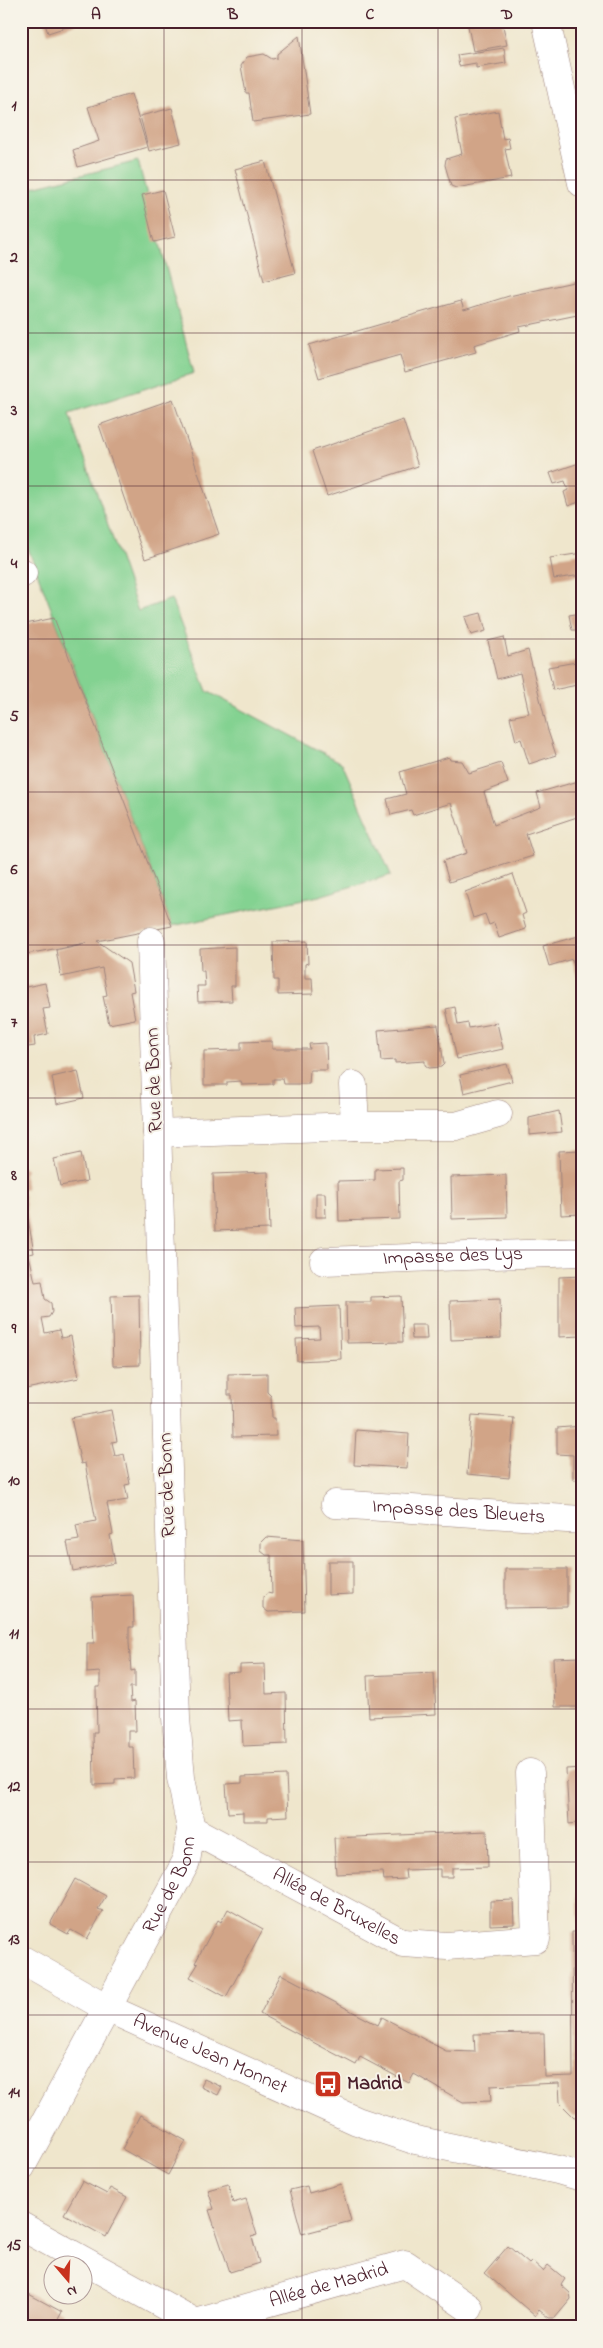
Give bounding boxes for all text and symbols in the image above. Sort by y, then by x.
text: A [91,3,101,27]
text: B [227,3,239,27]
text: C [366,3,375,27]
text: D [500,3,513,27]
text: 1 [11,94,17,118]
text: 2 [9,246,18,270]
text: 3 [10,399,18,423]
text: 4 [10,552,18,576]
text: 5 [9,705,19,729]
text: 6 [9,858,18,882]
text: 7 [11,1011,18,1035]
street label: Rue de Bonn [139,1027,171,1133]
text: 8 [10,1164,17,1188]
street label: Impasse des Lys [382,1240,524,1273]
text: 9 [11,1317,17,1341]
street label: Rue de Bonn [152,1432,184,1538]
text: 10 [8,1469,20,1493]
street label: Impasse des Bleuets [371,1492,546,1532]
text: 11 [9,1622,20,1646]
text: 12 [7,1775,21,1799]
street label: Rue de Bonn [135,1834,204,1939]
street label: Allée de Bruxelles [267,1861,406,1954]
text: 13 [8,1928,20,1952]
street label: Avenue Jean Monnet [128,2007,292,2102]
bus stop icon: Madrid [313,2069,343,2099]
place label: Madrid [347,2070,403,2099]
text: 14 [8,2081,20,2105]
text: 15 [7,2234,22,2258]
street label: Allée de Madrid [266,2255,392,2316]
north arrow [42,2256,92,2306]
text: N [64,2279,80,2302]

